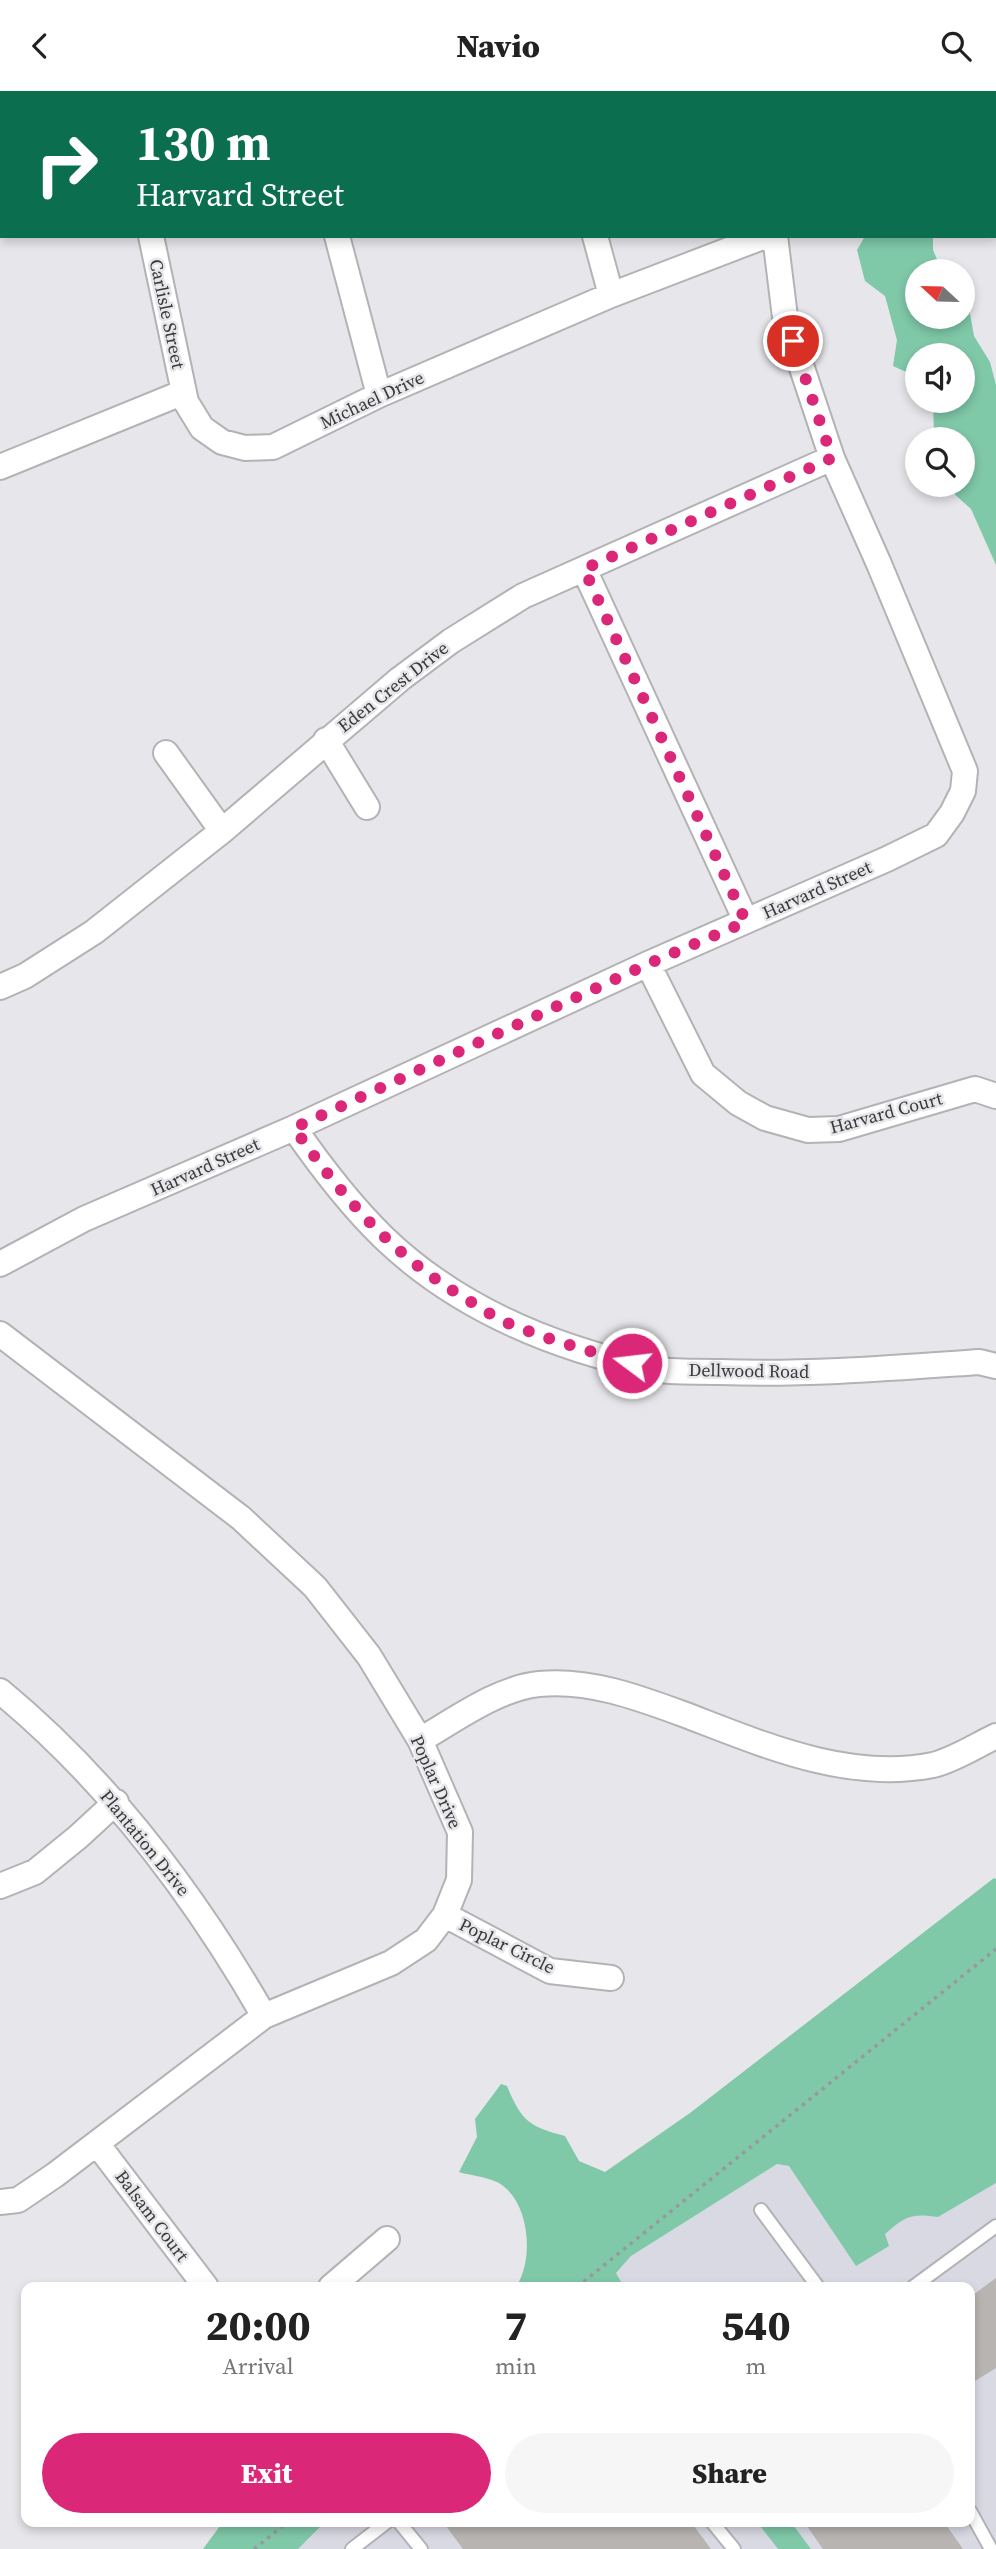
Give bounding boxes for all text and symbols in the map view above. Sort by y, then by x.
text: Navio [456,24,540,68]
icon: back [21,27,59,65]
icon: search [937,27,975,65]
text: 130 m [136,109,271,176]
icon: right [21,119,112,210]
text: Harvard Street [136,173,344,217]
street label: Carlisle Street [144,257,191,371]
north arrow [905,259,975,329]
map controls [905,259,975,497]
pin [763,311,823,371]
icon: arrive [774,322,812,360]
button: sound [905,343,975,413]
street label: Michael Drive [316,365,428,435]
button: search [905,427,975,497]
street label: Eden Crest Drive [332,635,453,738]
street label: Harvard Street [758,854,875,925]
street label: Harvard Court [827,1085,945,1140]
street label: Harvard Street [146,1131,263,1202]
position arrow [595,1326,669,1400]
street label: Dellwood Road [688,1357,810,1384]
street label: Poplar Drive [405,1731,468,1832]
street label: Plantation Drive [95,1784,196,1901]
street label: Poplar Circle [455,1912,559,1979]
street label: Balsam Court [110,2165,195,2267]
text: 20:00 [205,2296,311,2354]
text: 7 [504,2296,527,2354]
text: 540 [721,2296,791,2354]
text: Arrival [223,2350,294,2382]
text: min [495,2350,537,2382]
text: m [745,2350,766,2382]
button: Exit [42,2433,491,2513]
button: Share [505,2433,954,2513]

